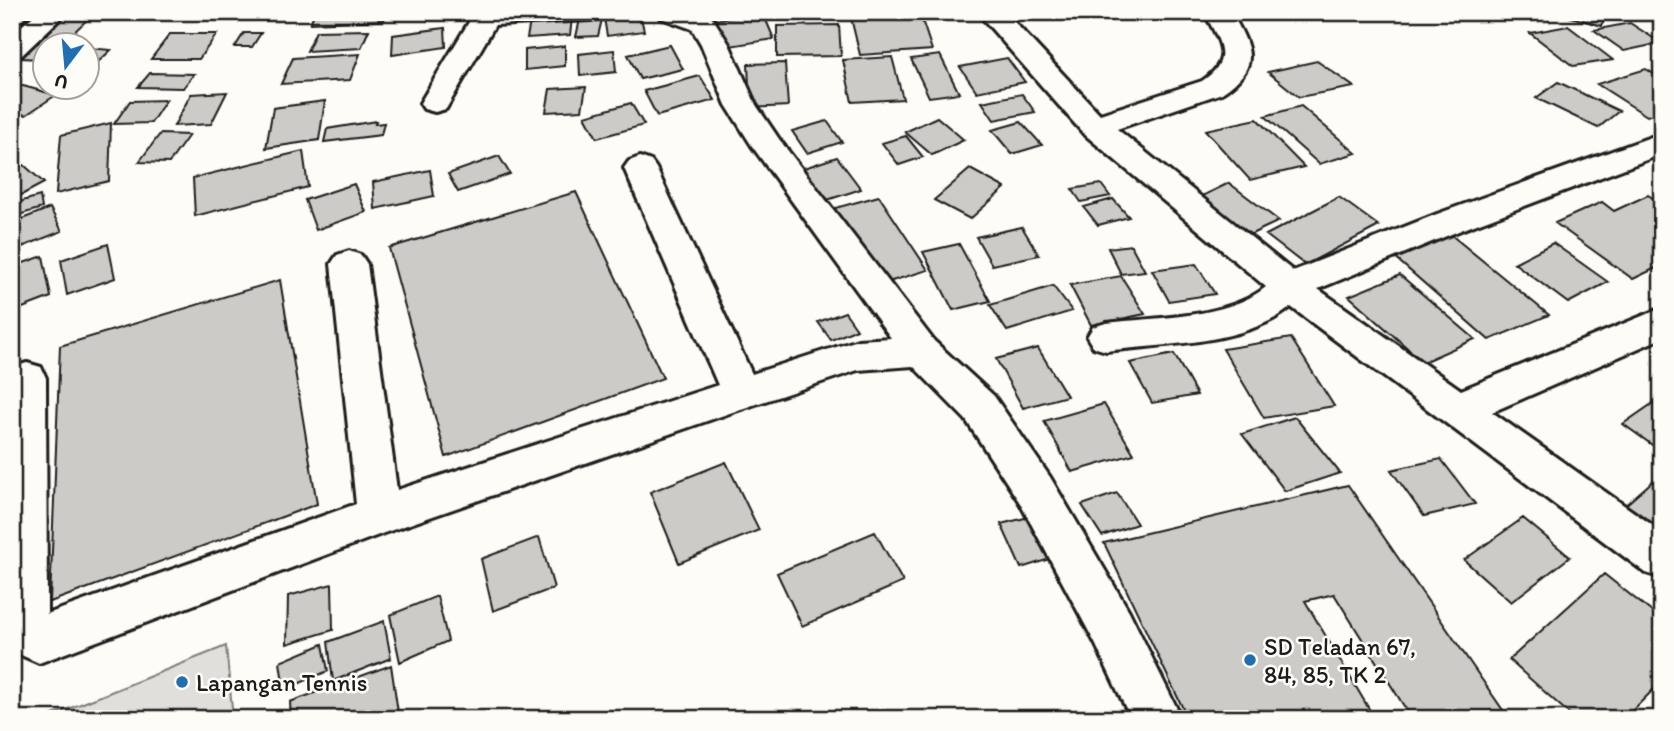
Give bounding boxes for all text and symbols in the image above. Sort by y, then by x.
north arrow [32,32,102,102]
text: U [52,69,71,95]
place label: SD Teladan 67, 84, 85, TK 2 [1264,632,1416,689]
marker: SD Teladan 67, 84, 85, TK 2 [1242,652,1258,668]
place label: Lapangan Tennis [196,668,367,697]
marker: Lapangan Tennis [174,674,190,690]

